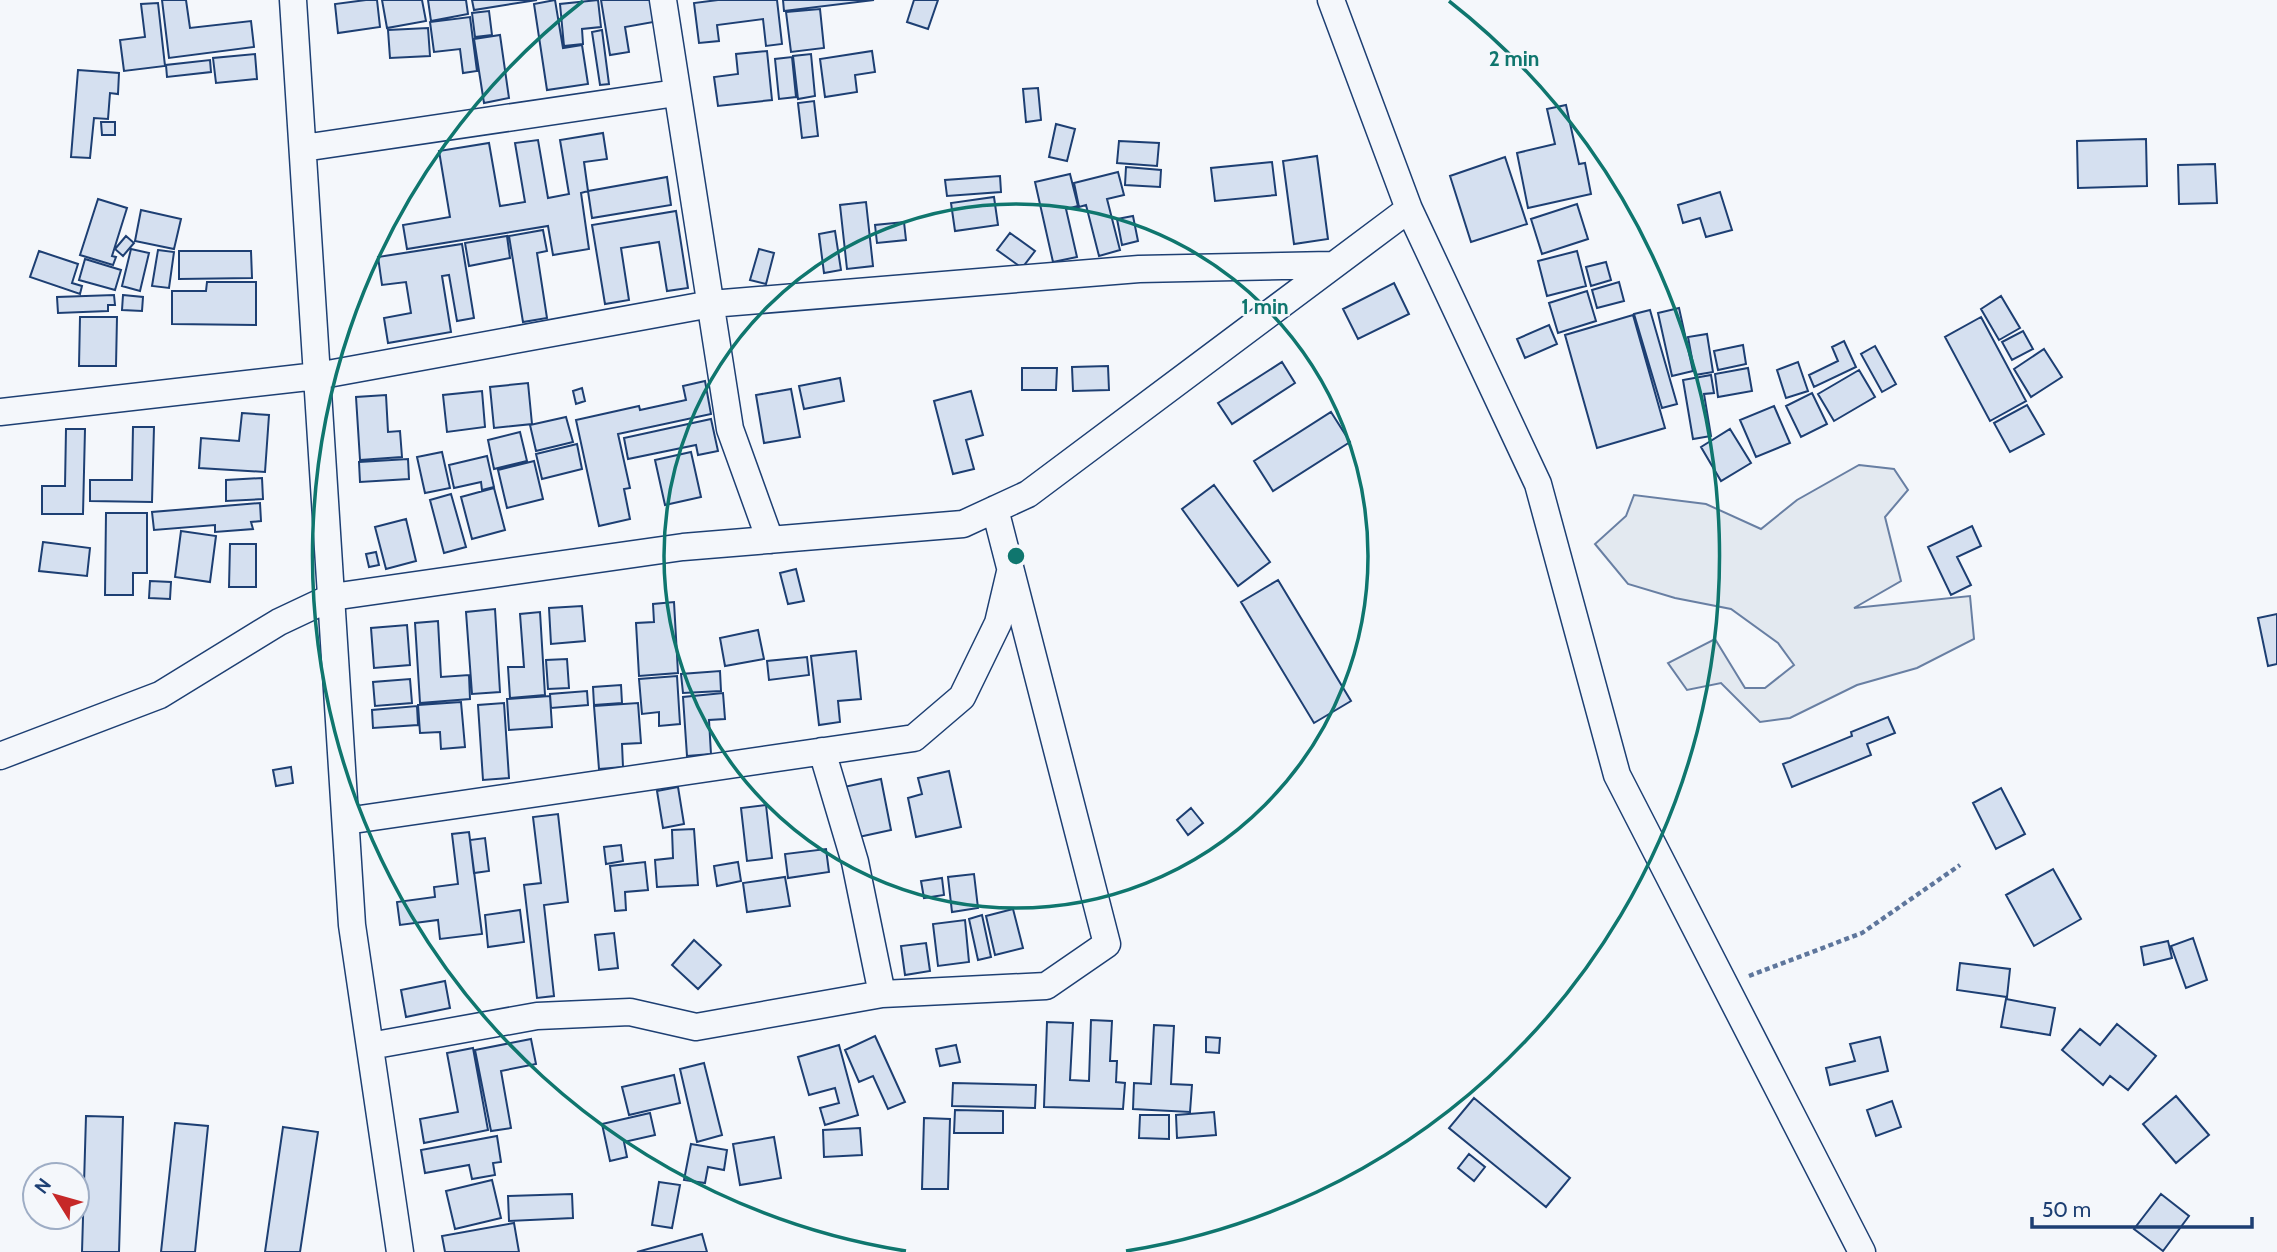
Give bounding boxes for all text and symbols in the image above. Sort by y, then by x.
text: 2 min [1489,46,1539,71]
text: 1 min [1241,294,1289,319]
centre of rings [1004,544,1028,568]
north arrow [21,1161,91,1231]
text: N [30,1174,56,1198]
scale bar [2032,1186,2252,1230]
text: 50 m [2042,1197,2091,1222]

